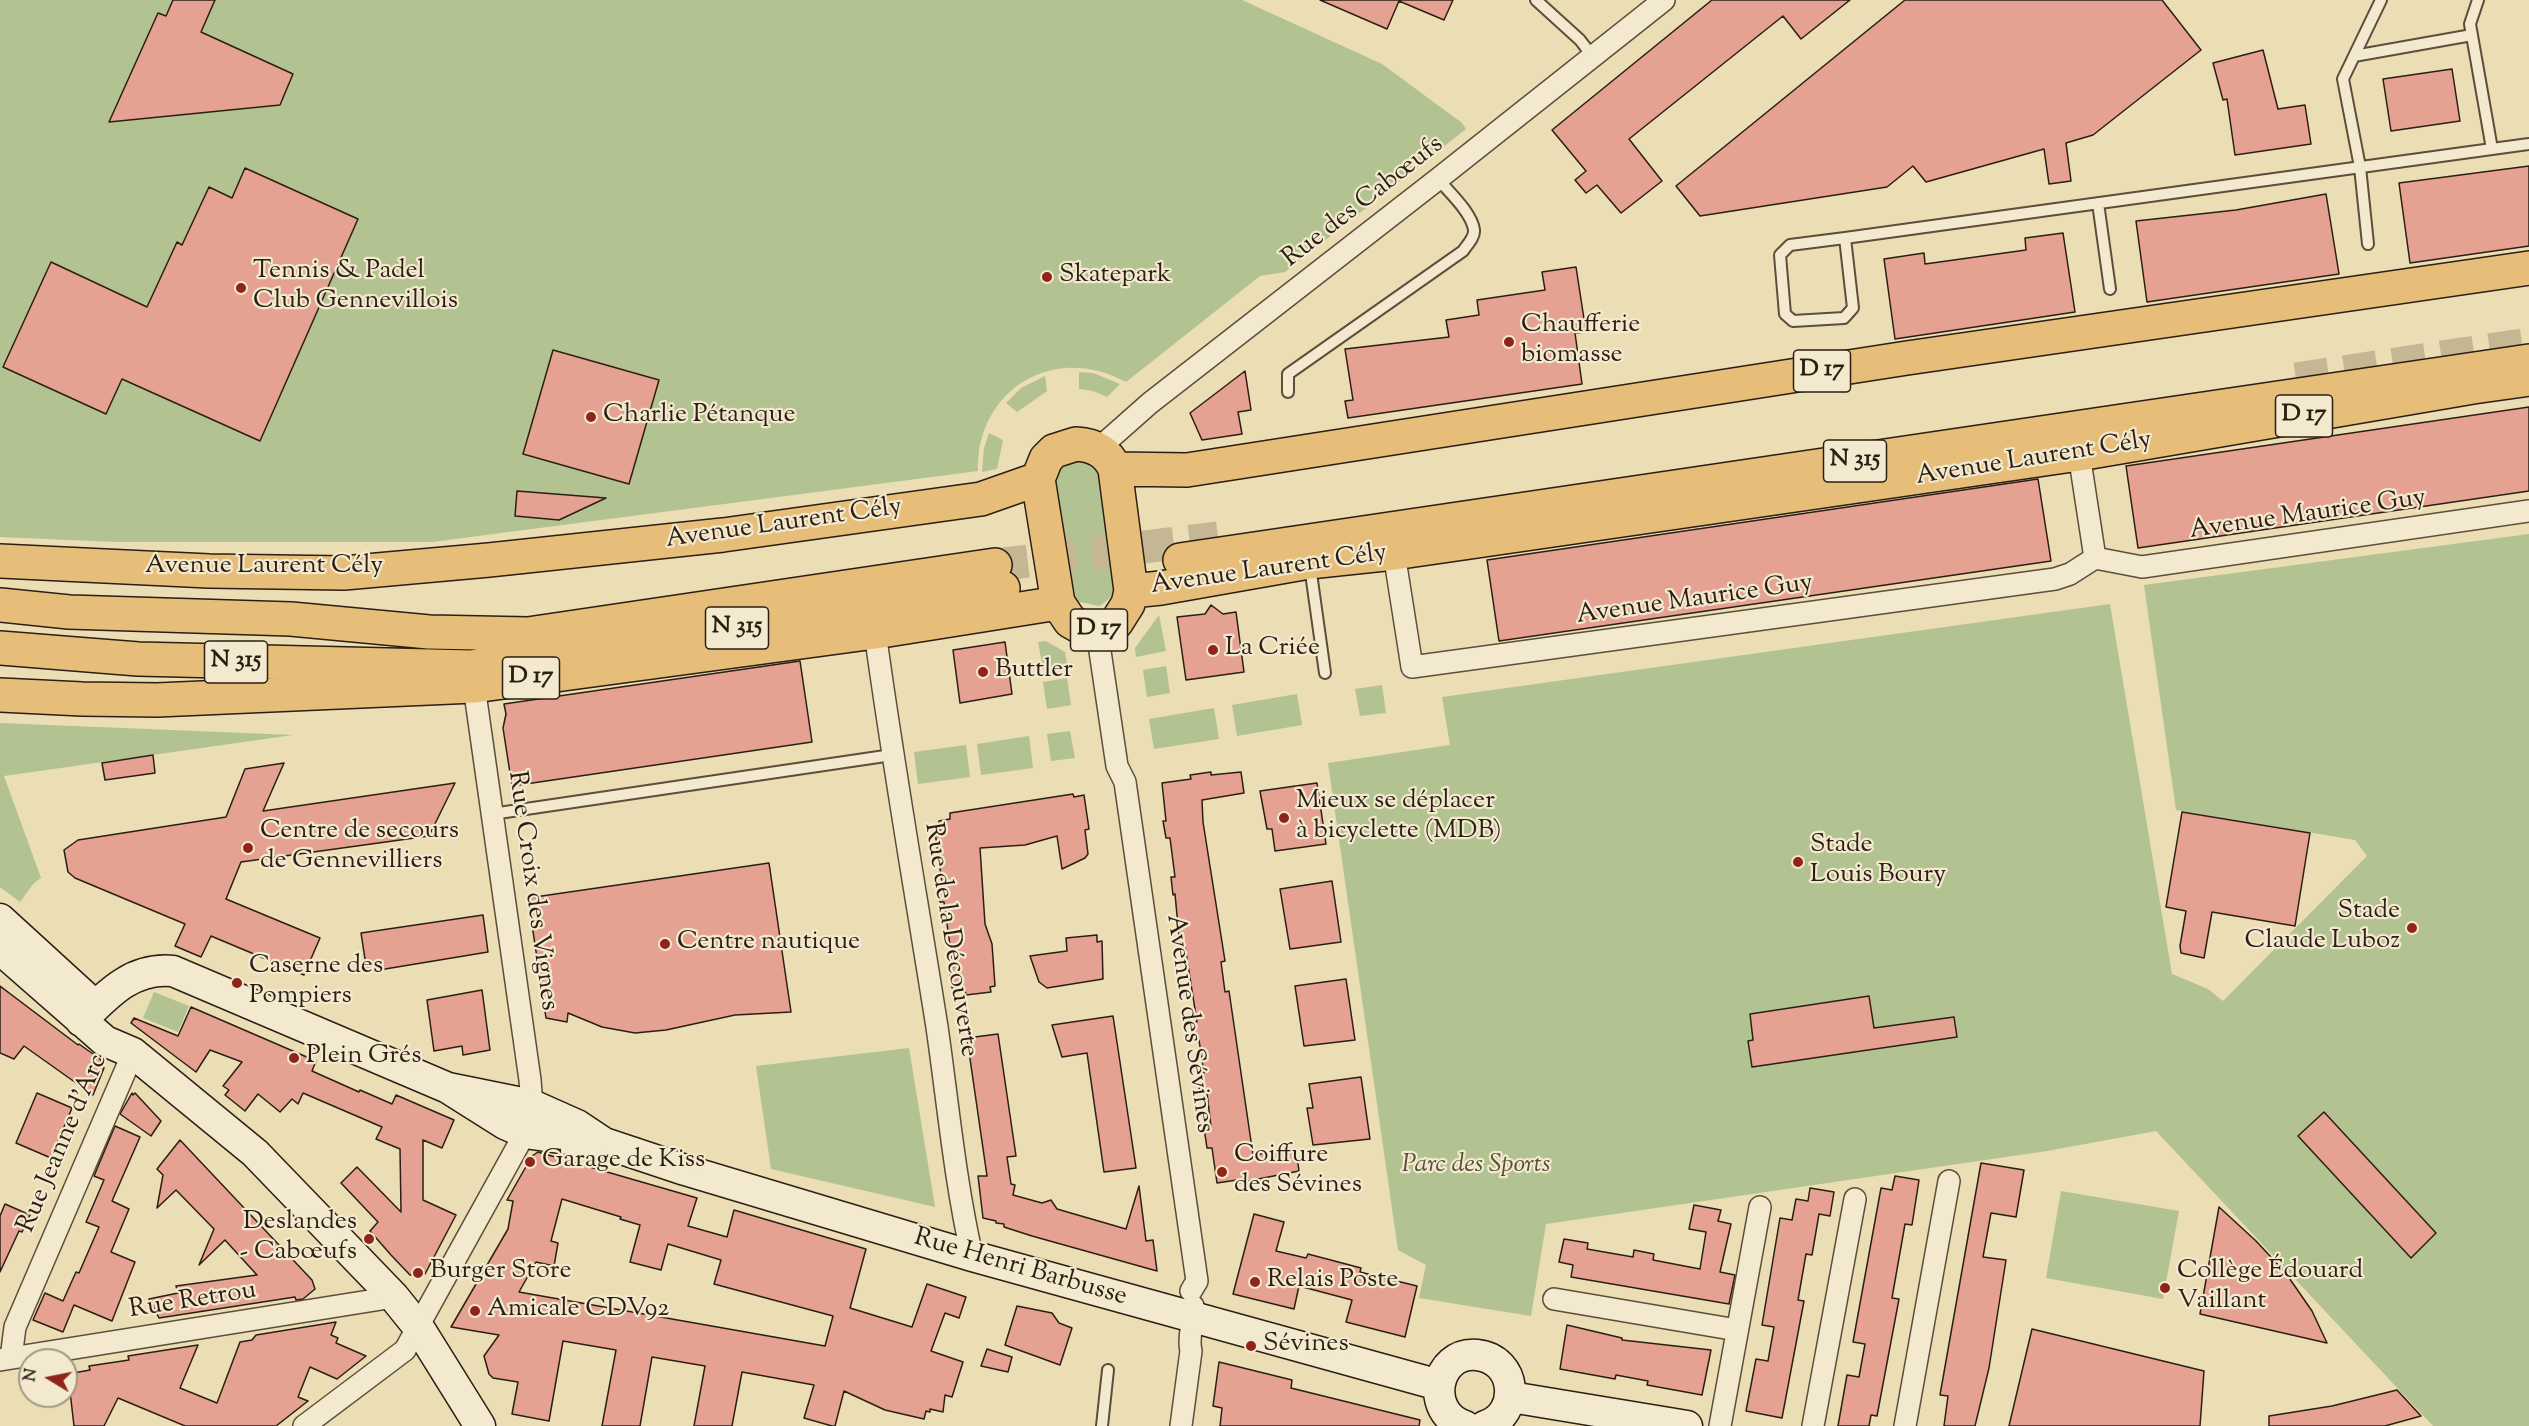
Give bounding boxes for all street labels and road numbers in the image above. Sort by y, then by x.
street label: Rue des Cabœufs [1277,130,1451,276]
road number: D 17 [1794,350,1850,392]
road number: D 17 [2276,395,2332,437]
street label: Avenue Laurent Cély [1914,426,2154,494]
road number: N 315 [1824,440,1886,482]
street label: Avenue Maurice Guy [2188,484,2428,548]
street label: Avenue Laurent Cély [664,493,904,557]
street label: Avenue Laurent Cély [1149,539,1389,603]
street label: Avenue Laurent Cély [145,552,383,584]
street label: Avenue Maurice Guy [1575,569,1815,633]
road number: N 315 [706,607,768,649]
road number: D 17 [1070,609,1128,651]
road number: N 315 [204,641,268,683]
road number: D 17 [502,657,560,699]
street label: Rue Croix des Vignes [499,769,563,1013]
street label: Rue de la Découverte [915,821,983,1059]
street label: Avenue des Sévines [1157,913,1219,1135]
street label: Rue Jeanne d'Arc [12,1050,116,1238]
street label: Rue Henri Barbusse [910,1224,1130,1314]
street label: Rue Retrou [127,1277,259,1327]

